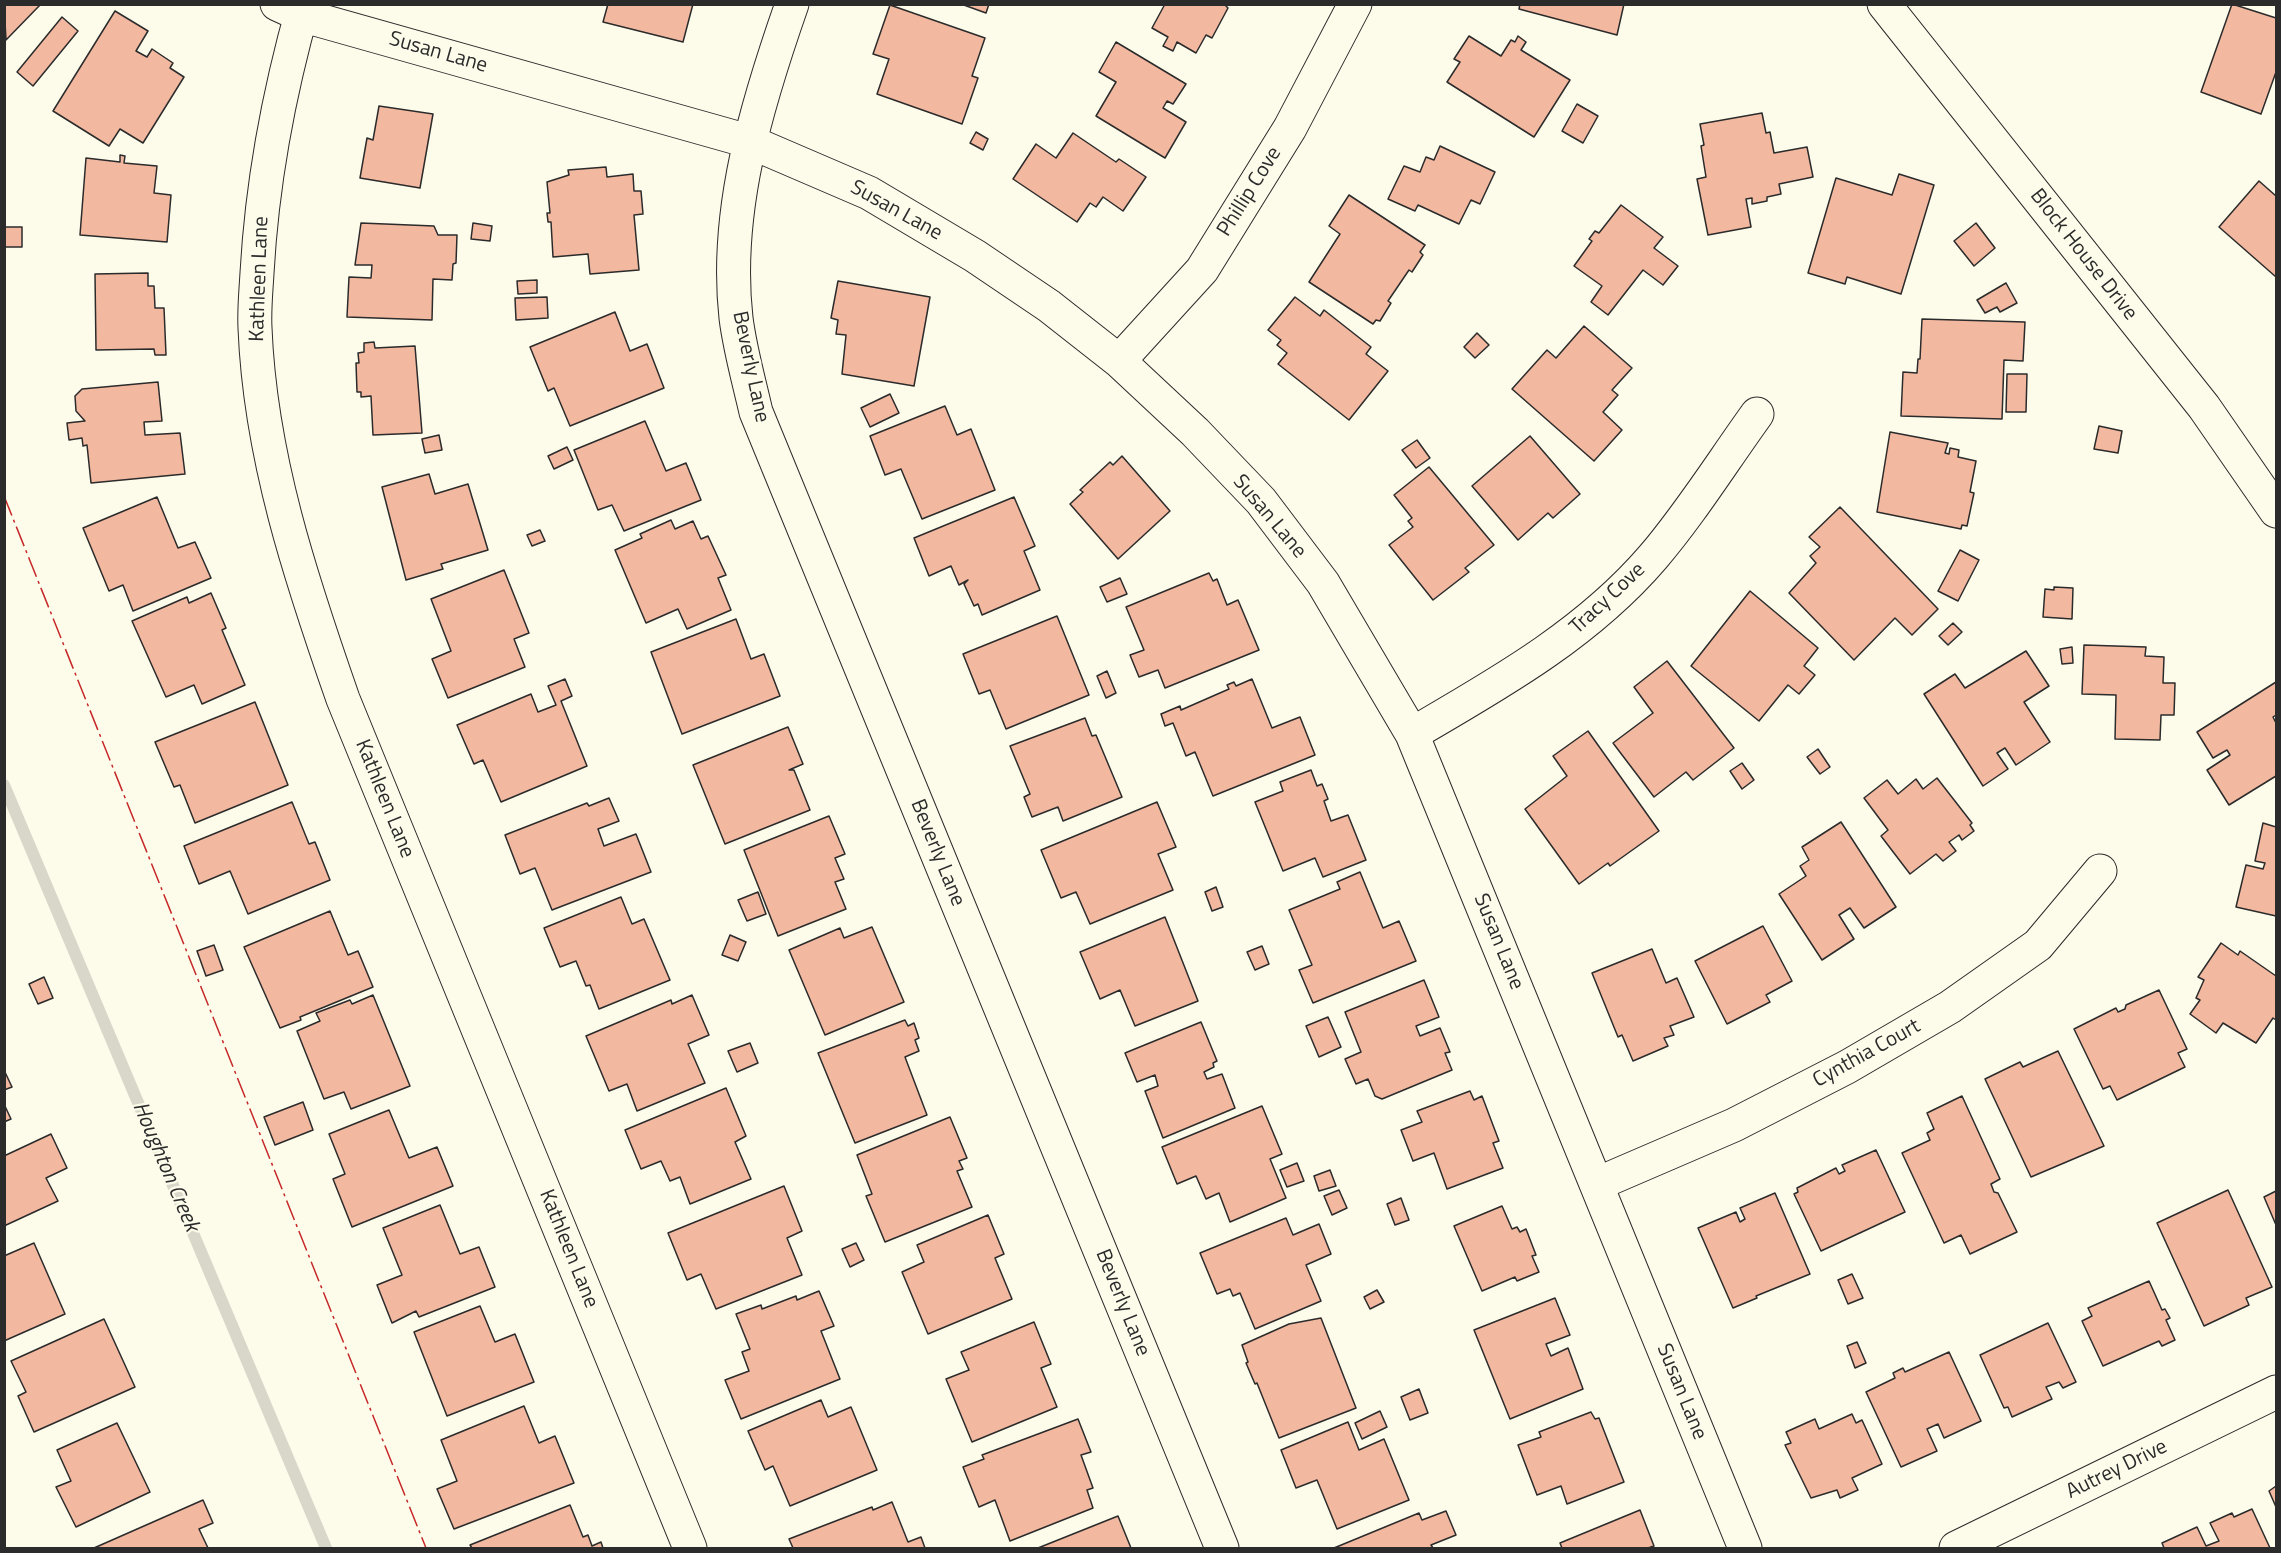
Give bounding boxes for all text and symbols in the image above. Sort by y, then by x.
street label: Susan Lane [386,27,490,79]
street label: Phillip Cove [1213,143,1287,241]
street label: Susan Lane [846,175,946,247]
street label: Block House Drive [2024,184,2142,326]
street label: Kathleen Lane [245,216,275,342]
street label: Beverly Lane [726,309,774,425]
street label: Susan Lane [1227,470,1311,564]
street label: Tracy Cove [1565,558,1651,640]
street label: Kathleen Lane [349,736,419,862]
street label: Beverly Lane [904,796,970,910]
street label: Susan Lane [1467,890,1529,994]
street label: Cynthia Court [1809,1014,1925,1094]
water label: Houghton Creek [126,1098,204,1236]
street label: Kathleen Lane [533,1186,603,1312]
street label: Beverly Lane [1089,1246,1155,1360]
street label: Susan Lane [1650,1340,1712,1444]
street label: Autrey Drive [2062,1435,2172,1505]

